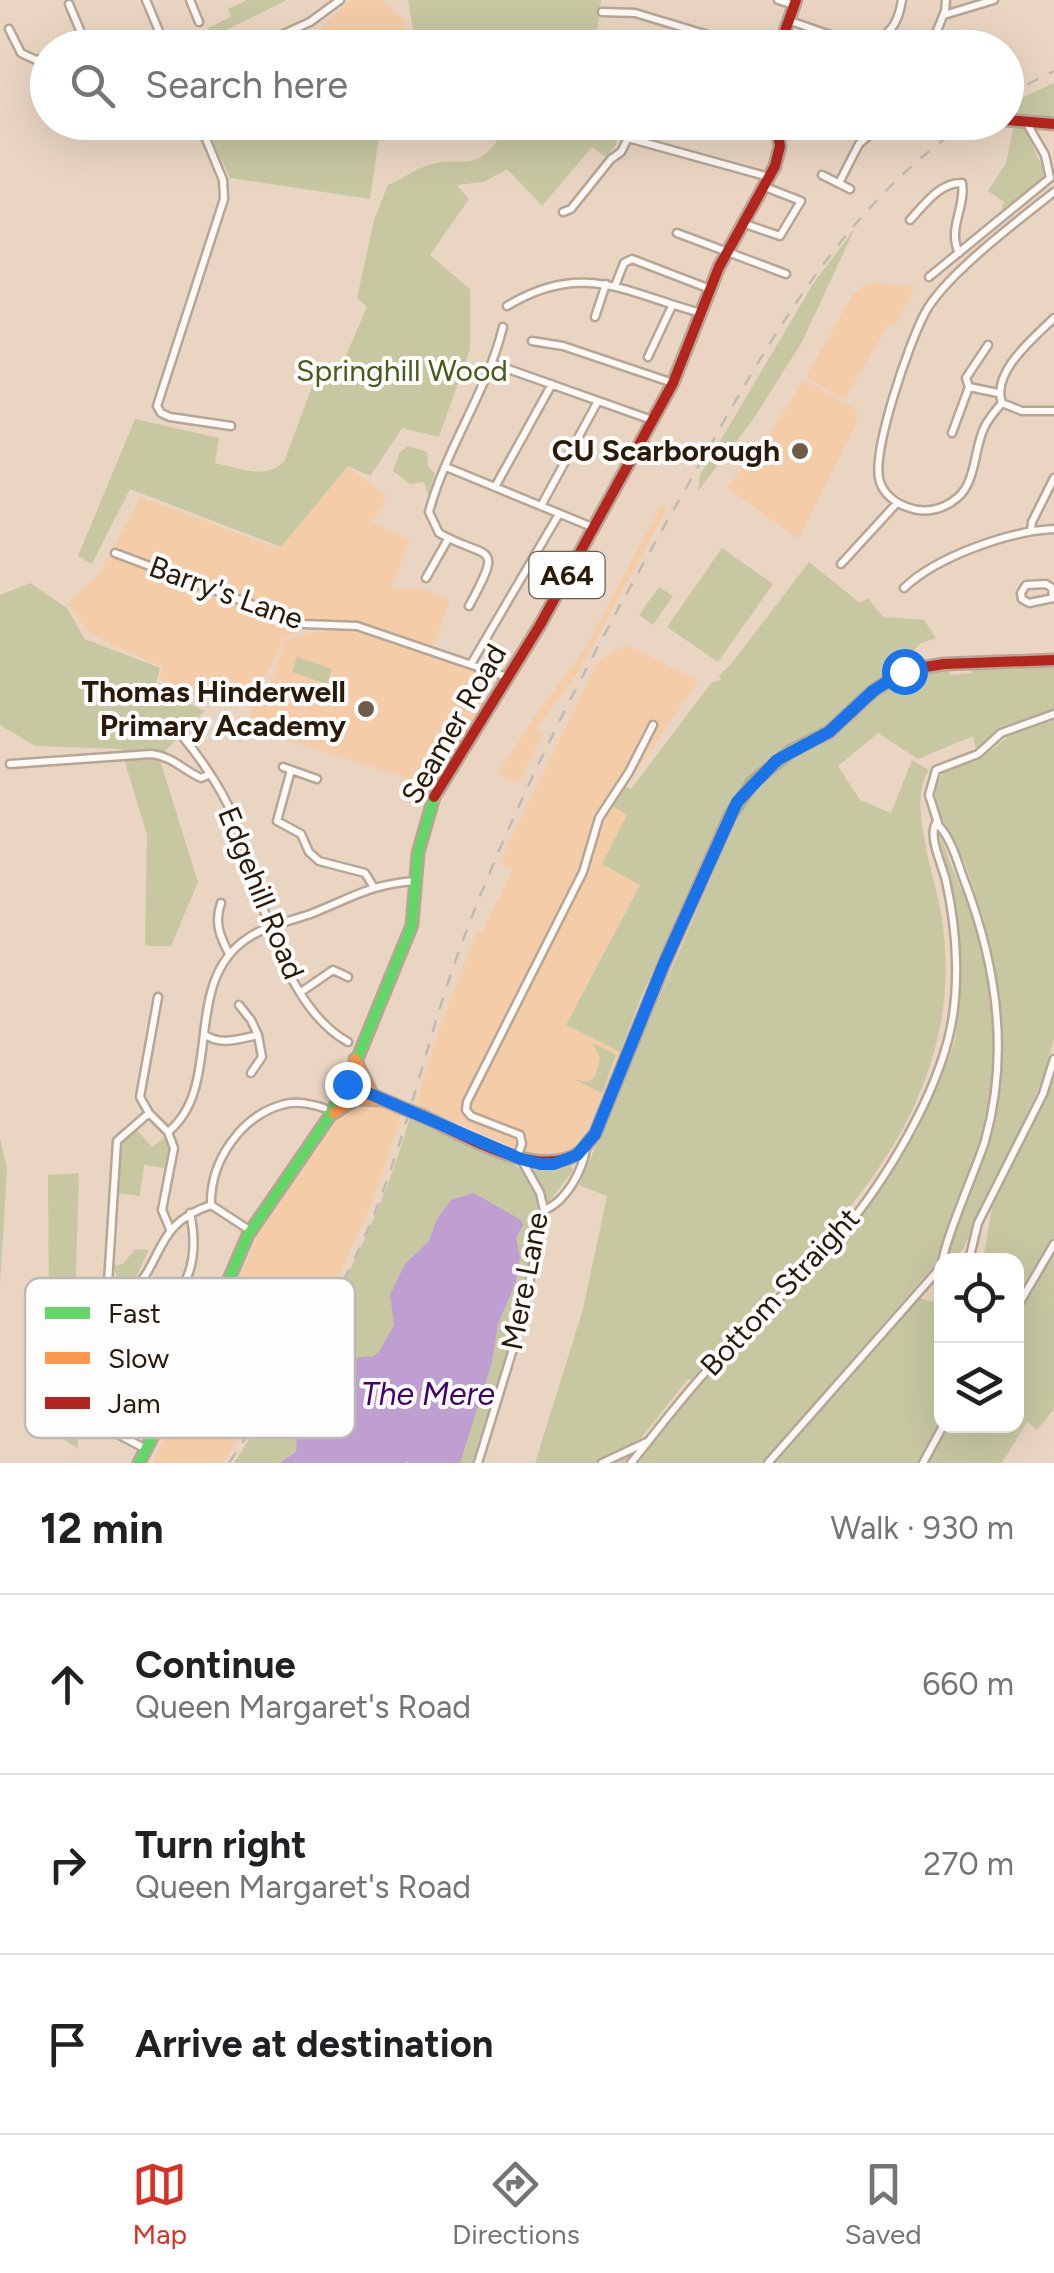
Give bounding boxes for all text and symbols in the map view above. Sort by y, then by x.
search box [30,30,1024,140]
icon: search [65,58,120,113]
text: Search here [145,62,348,108]
park label: Springhill Wood [296,352,508,389]
place label: CU Scarborough [552,432,780,469]
marker: CU Scarborough [789,440,811,462]
street label: Barry's Lane [144,548,308,637]
road number: A64 [530,552,604,598]
street label: Seamer Road [393,637,514,810]
route start [882,649,928,695]
place label: Thomas Hinderwell Primary Academy [81,673,347,744]
marker: Thomas Hinderwell Primary Academy [355,698,377,720]
street label: Edgehill Road [210,801,313,984]
route end [325,1062,371,1108]
street label: Bottom Straight [692,1200,867,1383]
street label: Mere Lane [493,1209,556,1353]
map controls [934,1253,1024,1433]
button: locate [934,1253,1024,1343]
legend [25,1278,355,1438]
text: Fast [108,1296,161,1330]
text: Slow [108,1341,169,1375]
button: layers [934,1343,1024,1433]
water label: The Mere [361,1375,495,1413]
text: Jam [108,1386,161,1420]
text: 12 min [40,1503,164,1554]
text: Walk · 930 m [831,1509,1014,1547]
text: Continue [135,1642,296,1688]
icon: ahead [40,1657,95,1712]
text: 660 m [922,1665,1014,1703]
text: Queen Margaret's Road [135,1688,471,1726]
text: Turn right [135,1822,307,1868]
icon: right [40,1837,95,1892]
text: 270 m [923,1845,1014,1883]
text: Queen Margaret's Road [135,1868,471,1906]
icon: arrive [40,2017,95,2072]
text: Arrive at destination [135,2021,493,2067]
tab: Map [132,2157,187,2251]
tab: Directions [452,2157,580,2251]
tab: Saved [844,2157,922,2251]

